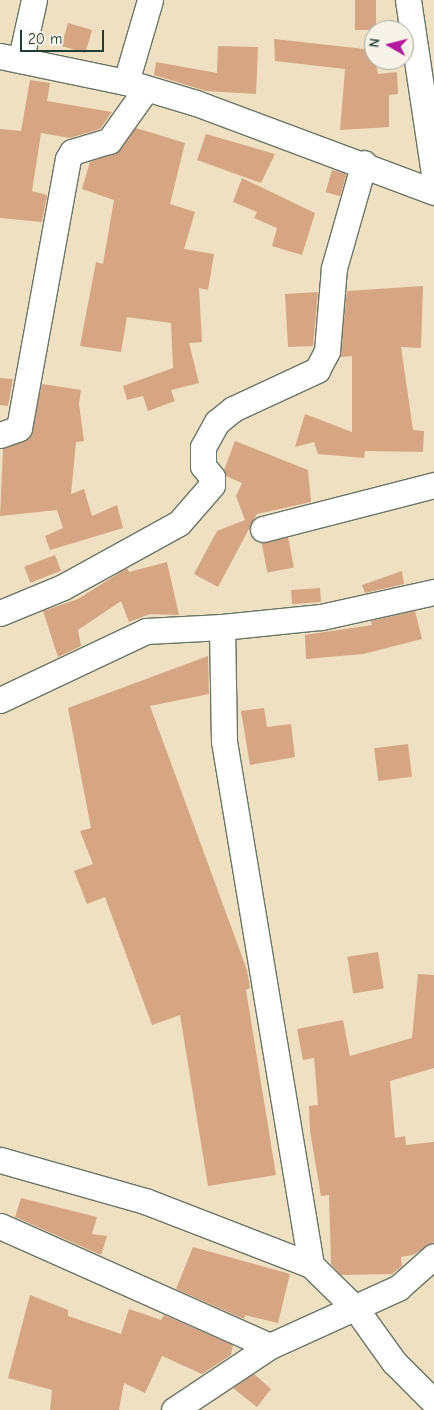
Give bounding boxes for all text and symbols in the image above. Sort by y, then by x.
scale bar [22,20,106,52]
north arrow [364,20,414,70]
text: 20 m [28,30,62,48]
text: N [366,37,384,49]

